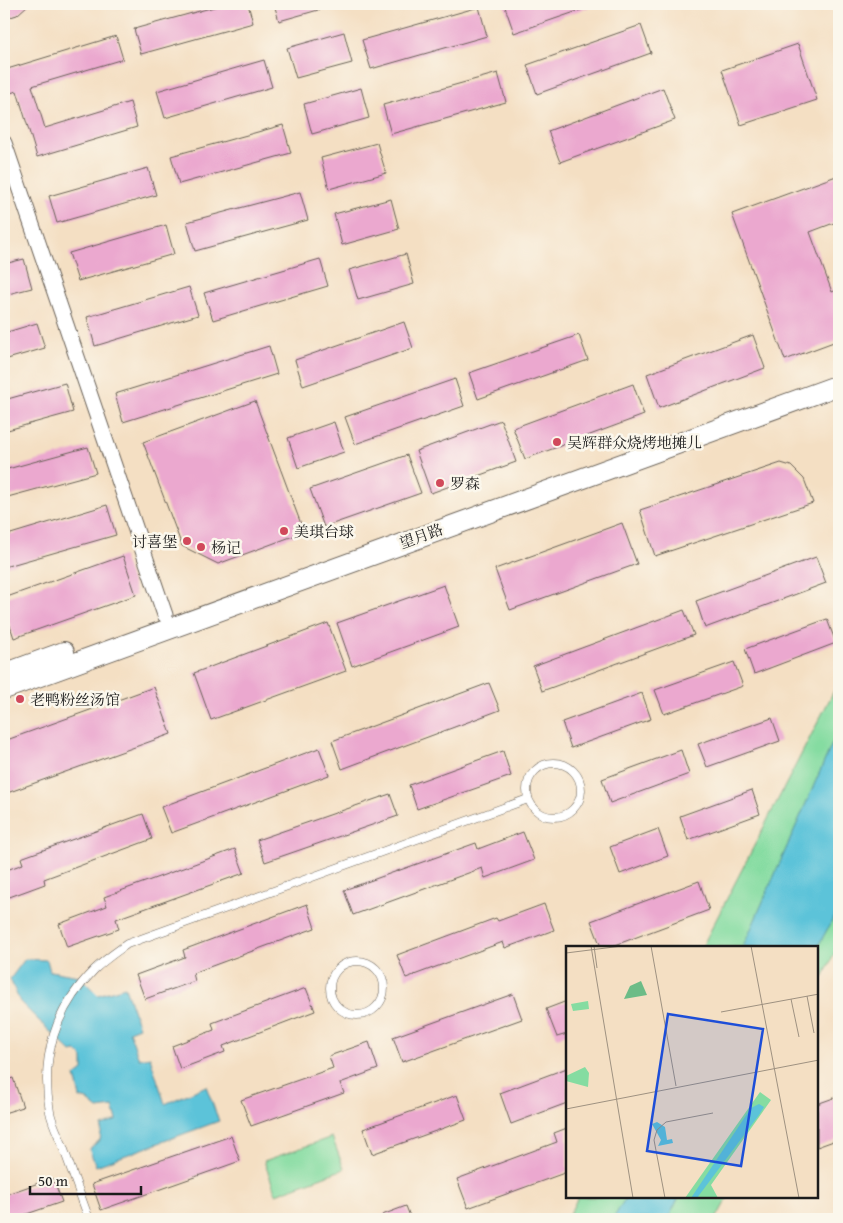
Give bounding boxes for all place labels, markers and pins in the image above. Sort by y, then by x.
place label: 吴辉群众烧烤地摊儿 [567,432,702,453]
marker: 吴辉群众烧烤地摊儿 [551,436,563,448]
place label: 罗森 [450,473,480,494]
marker: 罗森 [434,477,446,489]
place label: 美琪台球 [294,521,354,542]
marker: 美琪台球 [278,525,290,537]
place label: 讨喜堡 [132,531,177,552]
marker: 讨喜堡 [181,535,193,547]
place label: 杨记 [211,537,241,558]
marker: 杨记 [195,541,207,553]
place label: 老鸭粉丝汤馆 [30,689,120,710]
marker: 老鸭粉丝汤馆 [14,693,26,705]

